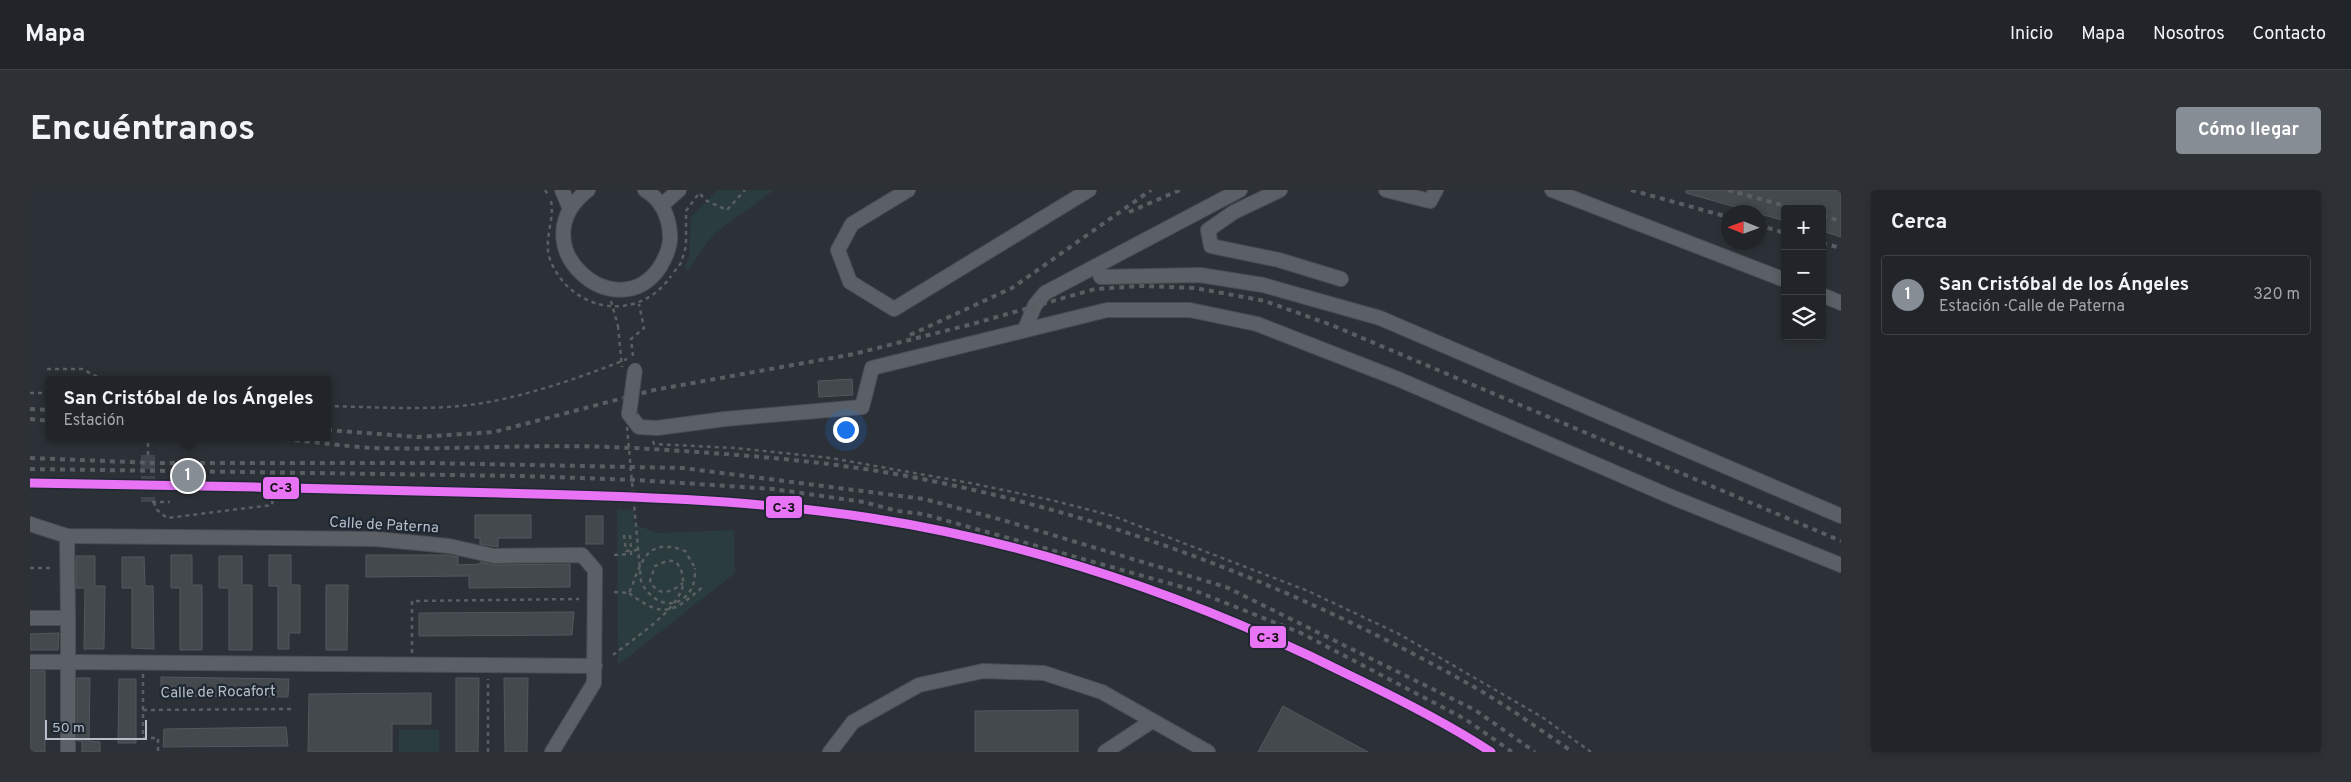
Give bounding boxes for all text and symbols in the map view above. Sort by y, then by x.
text: Mapa [25,20,85,50]
text: Inicio [2010,23,2053,46]
text: Mapa [2081,23,2125,46]
text: Nosotros [2153,23,2225,46]
text: Contacto [2253,23,2326,46]
button: Cómo llegar [2176,107,2321,154]
text: Encuéntranos [30,108,255,152]
north arrow [1721,205,1766,250]
map controls [1781,205,1826,340]
button: + [1781,205,1826,250]
text: Cerca [1891,209,1947,236]
button: − [1781,250,1826,295]
text: San Cristóbal de los Ángeles [1939,273,2189,297]
text: 1 [1905,285,1911,305]
text: 320 m [2253,285,2300,305]
button: layers [1781,295,1826,340]
text: Estación · Calle de Paterna [1939,297,2125,317]
popup [46,376,331,441]
text: San Cristóbal de los Ángeles [63,387,314,411]
text: Estación [63,411,125,431]
your location [833,417,859,443]
pin: 1 [172,457,204,495]
line badge: C-3 [262,476,300,500]
text: C-3 [270,480,292,497]
line badge: C-3 [765,495,803,519]
text: C-3 [773,500,795,517]
street label: Calle de Paterna [329,514,439,538]
line badge: C-3 [1249,625,1287,649]
text: C-3 [1257,630,1279,647]
street label: Calle de Rocafort [160,682,276,704]
scale bar [45,717,148,740]
text: 50 m [52,720,85,737]

